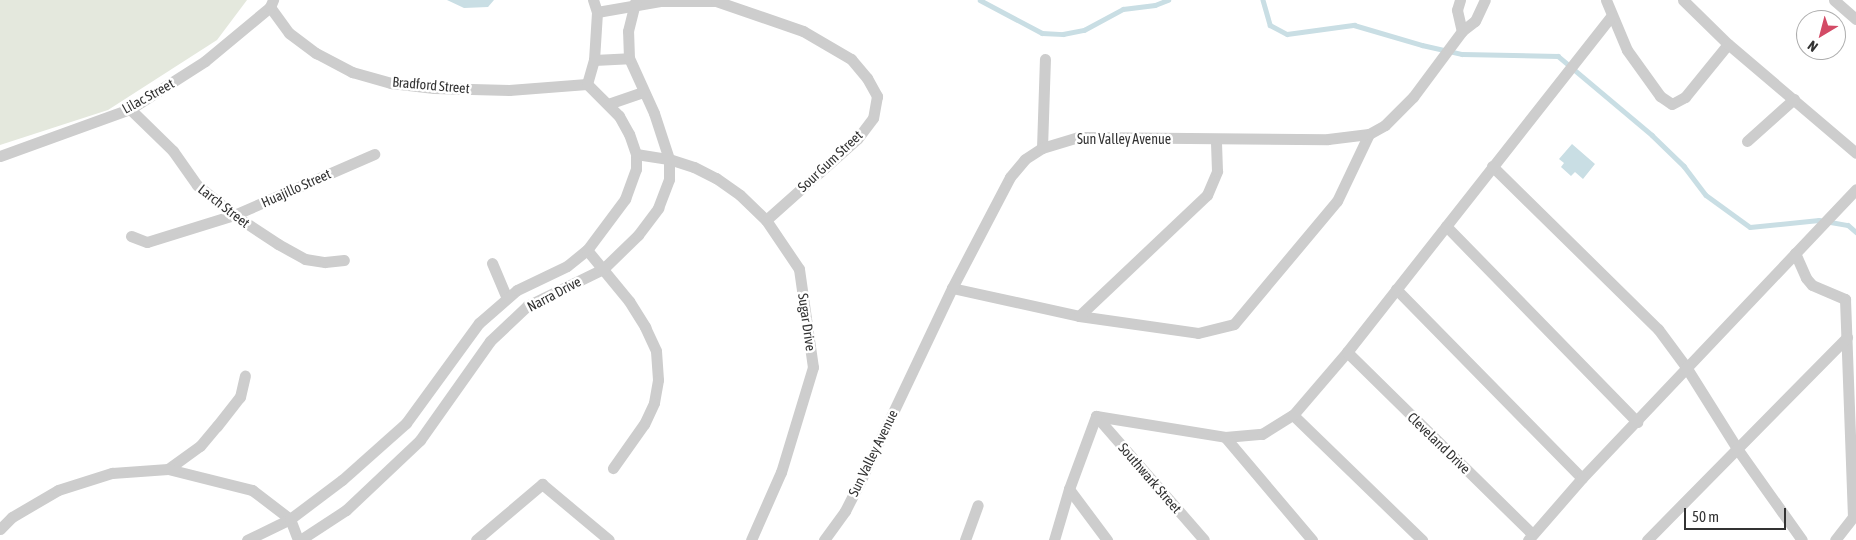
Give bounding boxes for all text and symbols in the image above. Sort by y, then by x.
north arrow [1796,10,1846,60]
text: N [1804,37,1821,55]
street label: Bradford Street [392,73,470,97]
street label: Lilac Street [119,75,177,117]
street label: Sour Gum Street [794,127,866,195]
street label: Sun Valley Avenue [1077,131,1171,147]
street label: Huajillo Street [259,165,333,211]
street label: Larch Street [195,181,253,231]
street label: Narra Drive [524,273,584,315]
street label: Sugar Drive [795,292,819,352]
street label: Sun Valley Avenue [845,407,901,499]
street label: Cleveland Drive [1404,409,1474,477]
street label: Southwark Street [1115,439,1185,517]
scale bar [1686,498,1788,530]
text: 50 m [1692,508,1719,525]

